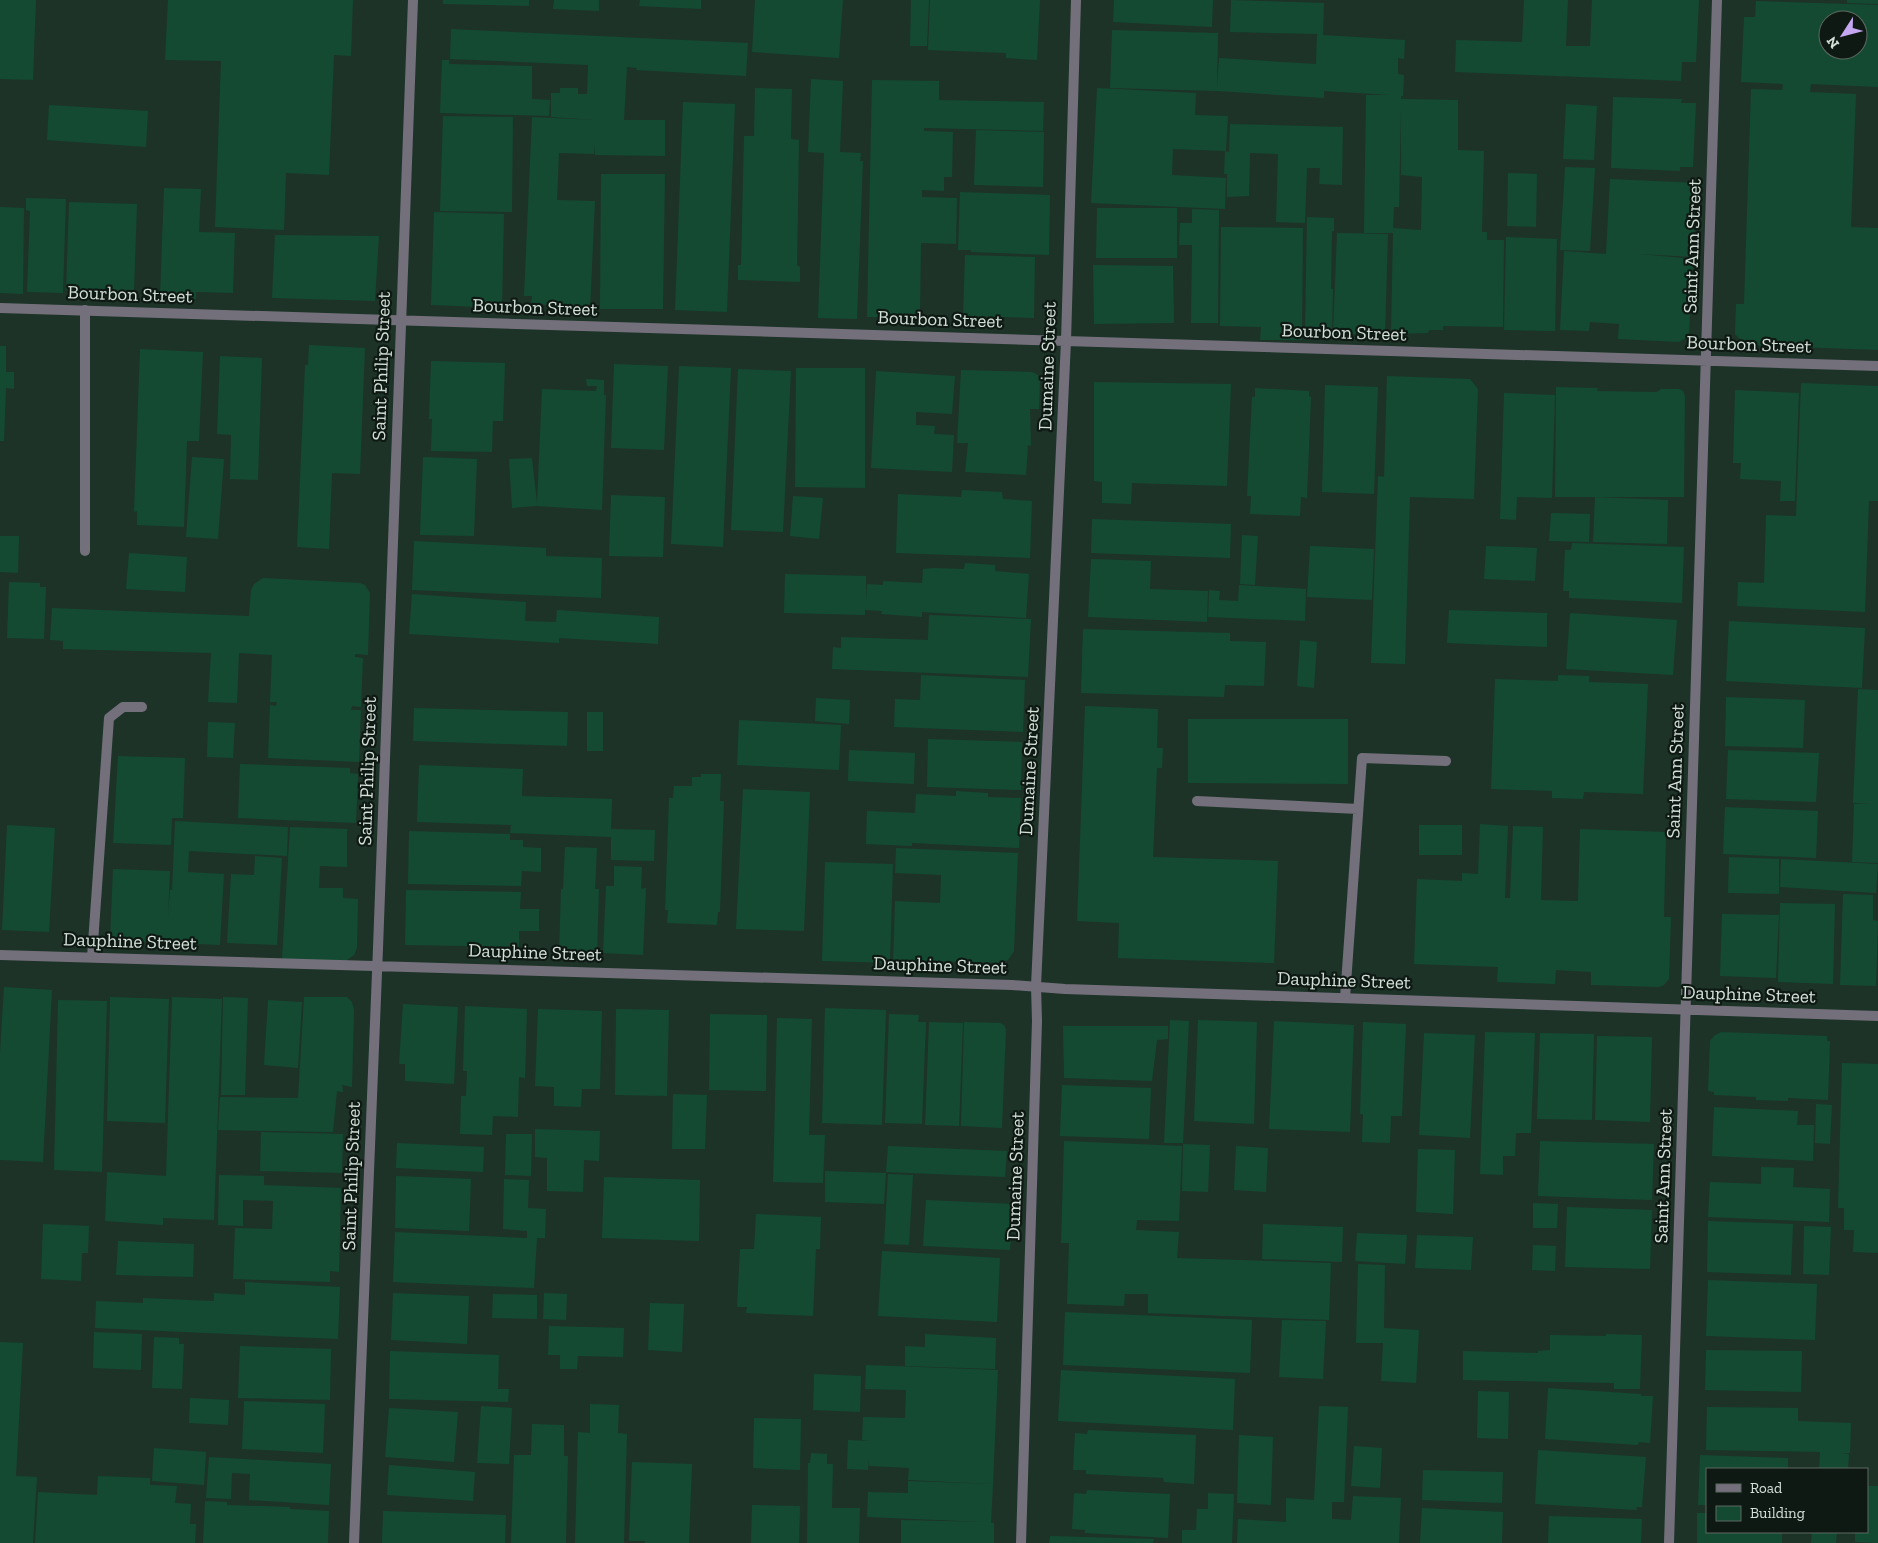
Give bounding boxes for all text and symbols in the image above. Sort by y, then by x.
north arrow [1818,10,1868,60]
text: N [1823,33,1843,52]
street label: Saint Ann Street [1678,178,1706,314]
street label: Bourbon Street [67,280,193,308]
street label: Saint Philip Street [367,291,395,441]
street label: Bourbon Street [472,293,598,321]
street label: Dumaine Street [1033,301,1061,431]
street label: Bourbon Street [877,305,1003,333]
street label: Bourbon Street [1281,318,1407,346]
street label: Bourbon Street [1686,330,1812,358]
street label: Saint Philip Street [353,696,381,846]
street label: Saint Ann Street [1661,703,1689,839]
street label: Dumaine Street [1014,706,1044,836]
street label: Dauphine Street [63,927,197,955]
street label: Dauphine Street [468,938,602,966]
street label: Dauphine Street [873,951,1007,979]
street label: Dauphine Street [1277,966,1411,994]
street label: Dauphine Street [1682,980,1816,1008]
street label: Saint Philip Street [337,1101,365,1251]
street label: Saint Ann Street [1649,1108,1677,1244]
street label: Dumaine Street [1001,1111,1029,1241]
legend [1706,1468,1868,1533]
text: Road [1750,1479,1783,1497]
text: Building [1750,1504,1805,1522]

